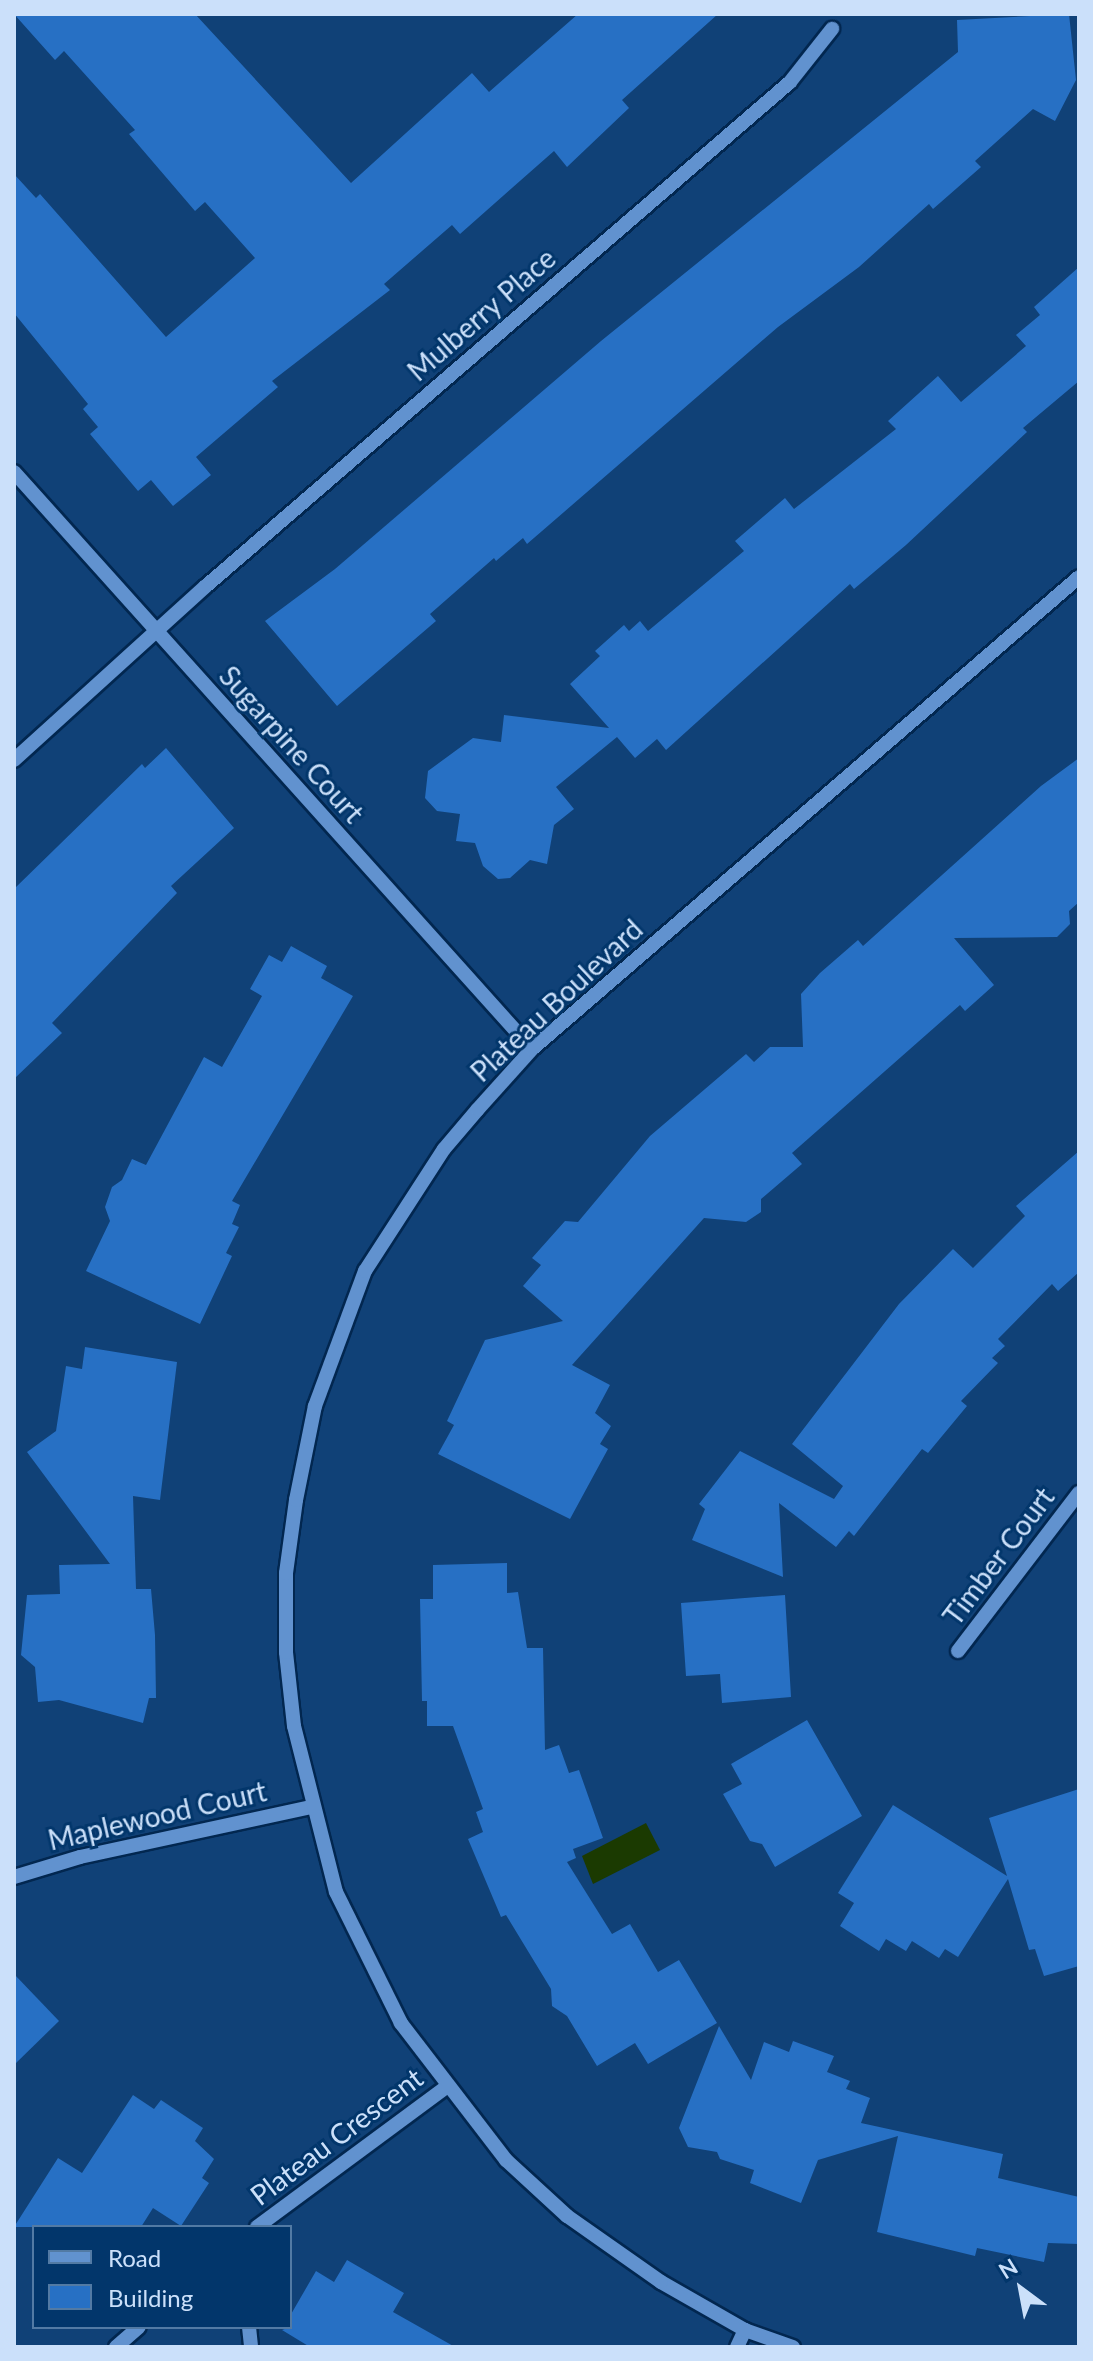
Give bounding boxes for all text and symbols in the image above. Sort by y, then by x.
street label: Mulberry Place [400,240,562,388]
street label: Sugarpine Court [213,659,371,829]
street label: Plateau Boulevard [463,912,649,1088]
street label: Timber Court [935,1480,1061,1632]
street label: Maplewood Court [45,1774,269,1856]
street label: Plateau Crescent [243,2060,429,2212]
legend [32,2225,292,2329]
text: Road [108,2243,161,2272]
north arrow [981,2249,1061,2329]
text: N [994,2252,1022,2284]
text: Building [108,2283,193,2312]

